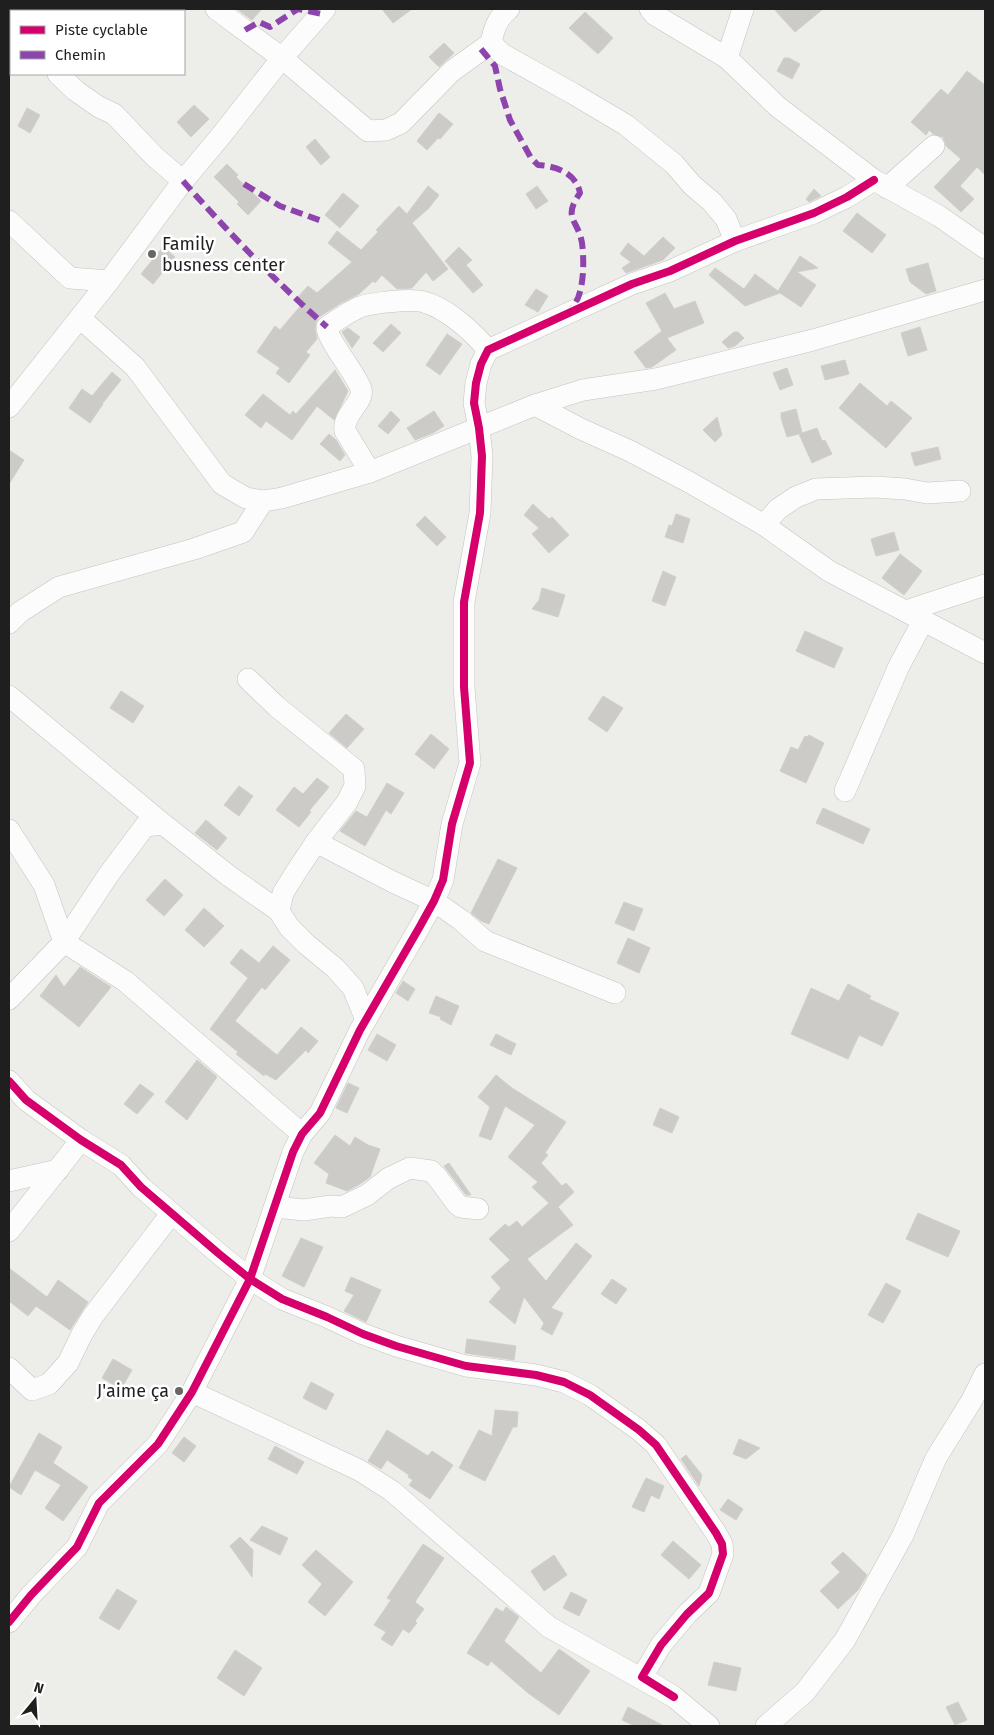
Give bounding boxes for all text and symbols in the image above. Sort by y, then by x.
legend [10,10,185,75]
text: Piste cyclable [55,21,148,39]
text: Chemin [55,46,106,64]
place label: Family busness center [162,233,285,276]
marker: Family busness center [146,248,158,260]
place label: J'aime ça [97,1380,169,1402]
marker: J'aime ça [173,1385,185,1397]
north arrow [10,1675,60,1725]
text: N [32,1679,46,1698]

